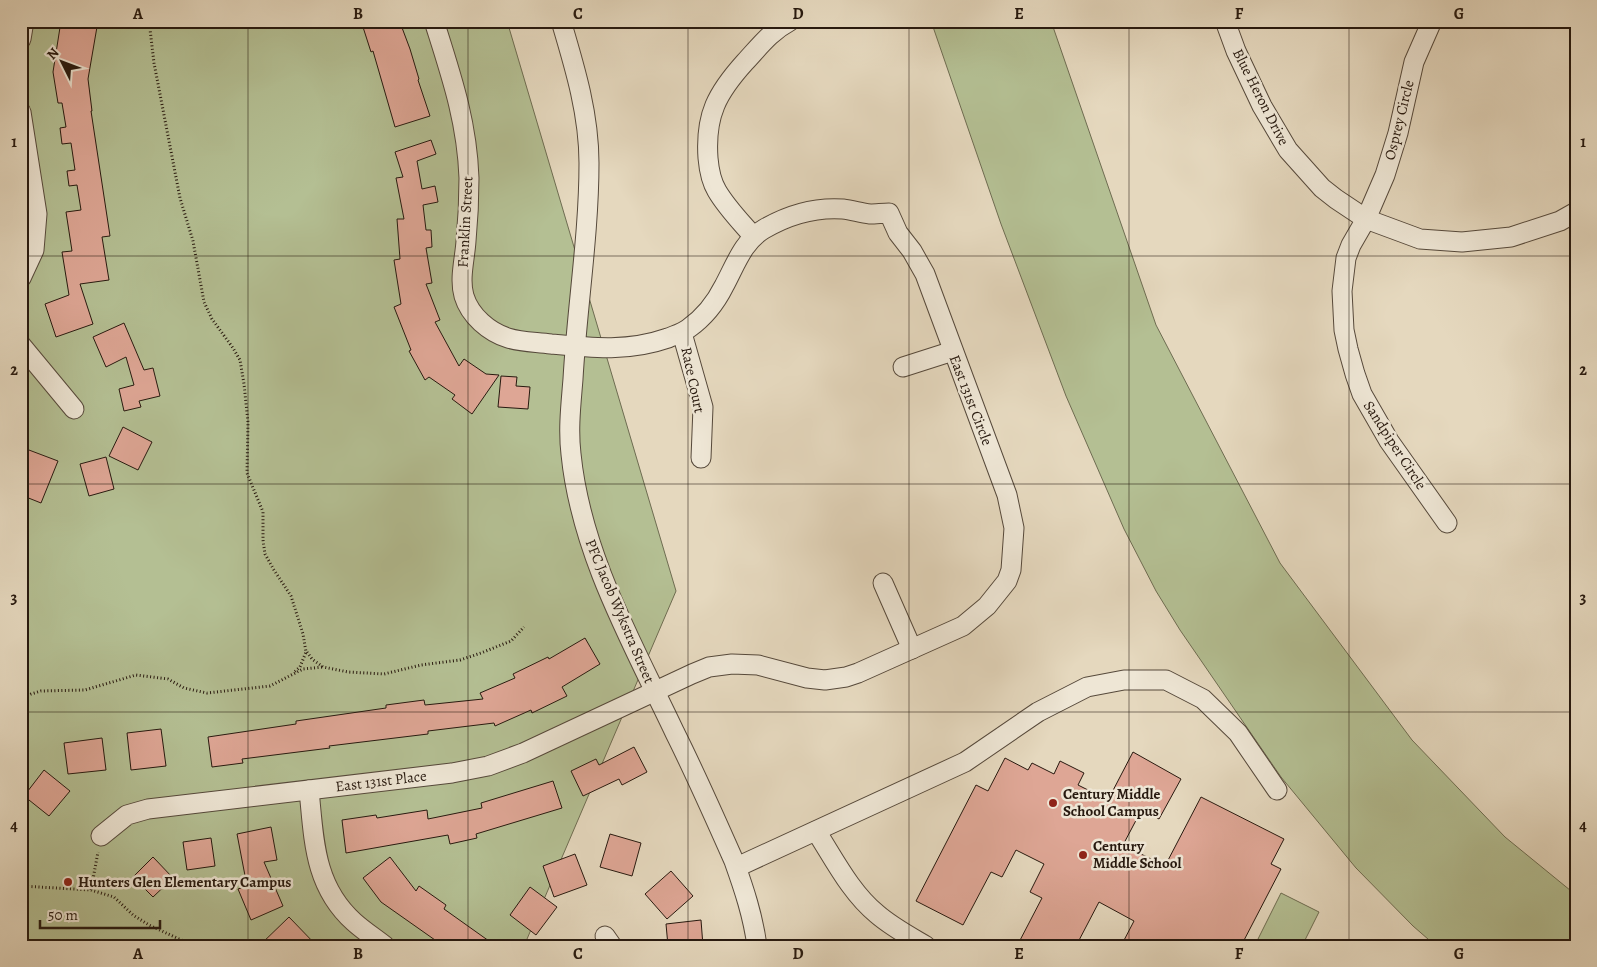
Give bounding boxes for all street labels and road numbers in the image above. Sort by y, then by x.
street label: Blue Heron Drive [1228,45,1294,149]
street label: Osprey Circle [1379,78,1419,162]
street label: Franklin Street [453,176,477,268]
street label: Race Court [676,345,710,415]
street label: East 131st Circle [945,352,998,448]
street label: Sandpiper Circle [1359,397,1431,493]
street label: PFC Jacob Wykstra Street [581,536,659,686]
street label: East 131st Place [334,765,428,797]

